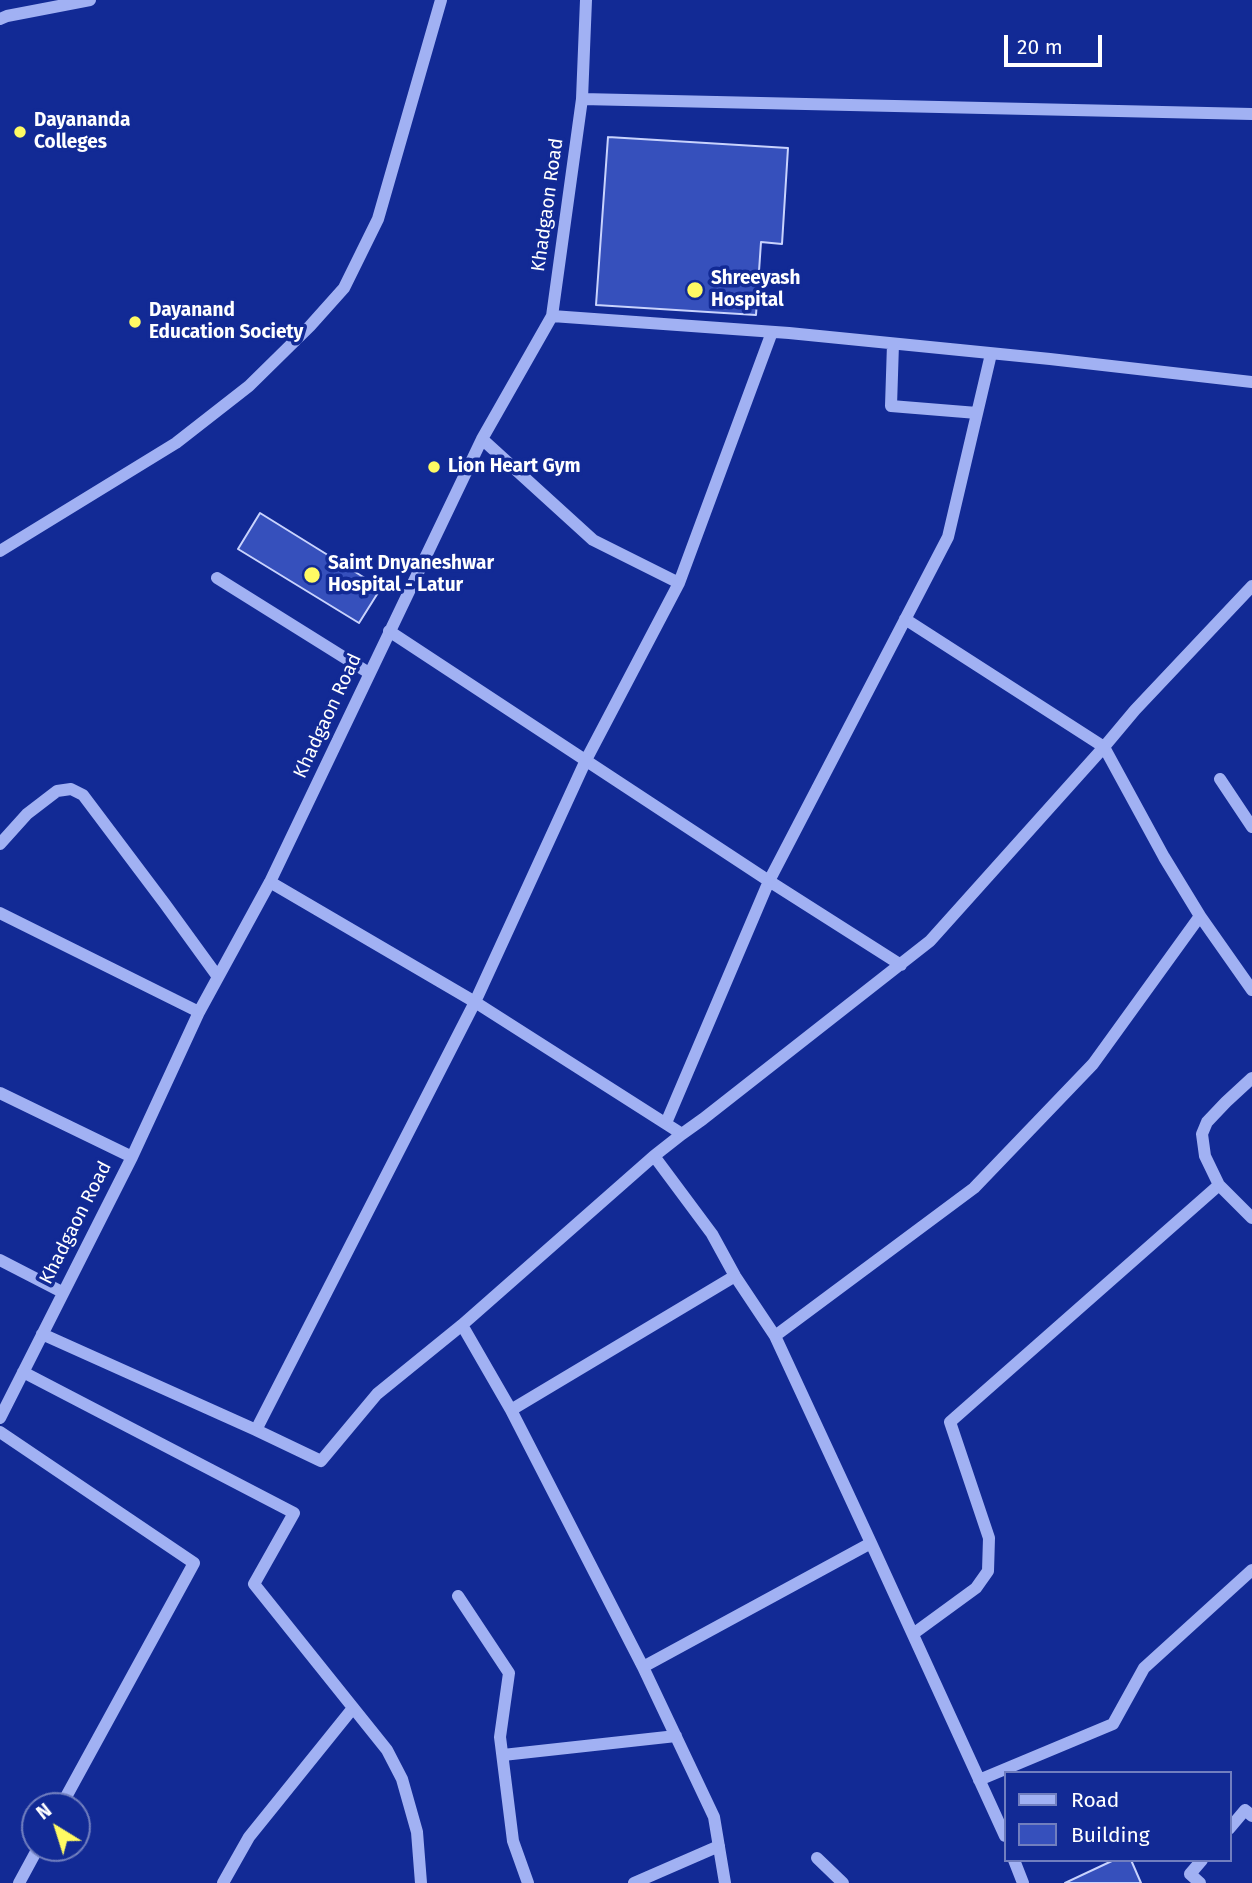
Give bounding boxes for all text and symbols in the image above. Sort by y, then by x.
scale bar [1007,21,1105,65]
text: 20 m [1017,34,1063,60]
place label: Dayananda Colleges [34,110,130,154]
marker: Dayananda Colleges [12,124,28,140]
street label: Khadgaon Road [527,137,569,273]
place label: Shreeyash Hospital [711,268,800,312]
marker: Shreeyash Hospital [685,280,705,300]
place label: Dayanand Education Society [149,300,303,344]
marker: Dayanand Education Society [127,314,143,330]
place label: Lion Heart Gym [448,456,581,478]
marker: Lion Heart Gym [426,459,442,475]
place label: Saint Dnyaneshwar Hospital - Latur [328,553,494,597]
marker: Saint Dnyaneshwar Hospital - Latur [302,565,322,585]
street label: Khadgaon Road [289,650,367,782]
street label: Khadgaon Road [35,1158,117,1288]
legend [1004,1771,1231,1862]
text: Road [1071,1787,1119,1813]
north arrow [21,1792,91,1862]
text: N [32,1799,56,1825]
text: Building [1071,1822,1150,1848]

